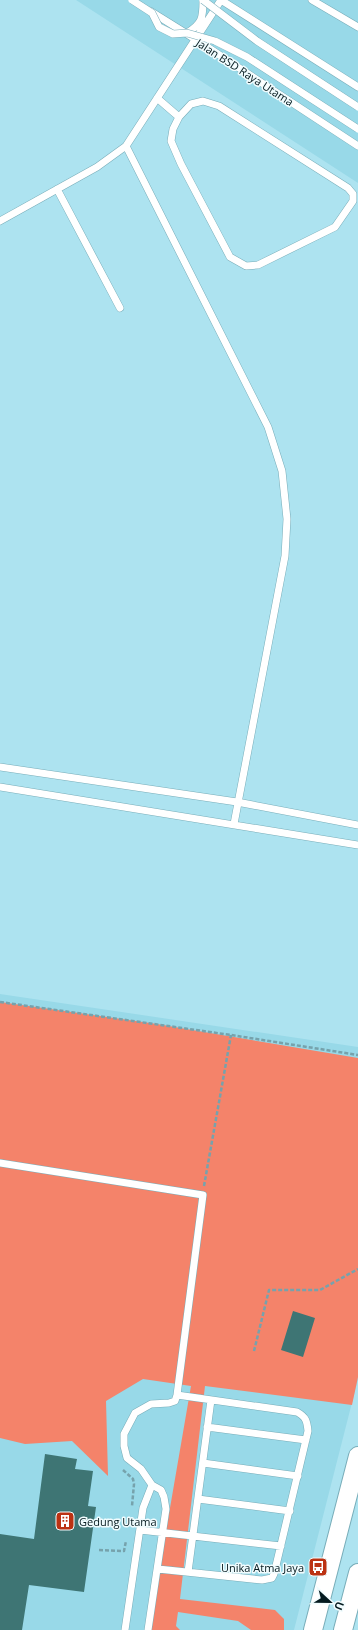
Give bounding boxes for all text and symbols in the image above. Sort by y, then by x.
street label: Jalan BSD Raya Utama [193,34,297,109]
building icon: Gedung Utama [54,1510,76,1532]
place label: Gedung Utama [79,1514,157,1529]
bus stop icon: Unika Atma Jaya [307,1556,329,1578]
place label: Unika Atma Jaya [221,1560,304,1575]
north arrow [310,1582,350,1622]
text: U [331,1599,348,1613]

